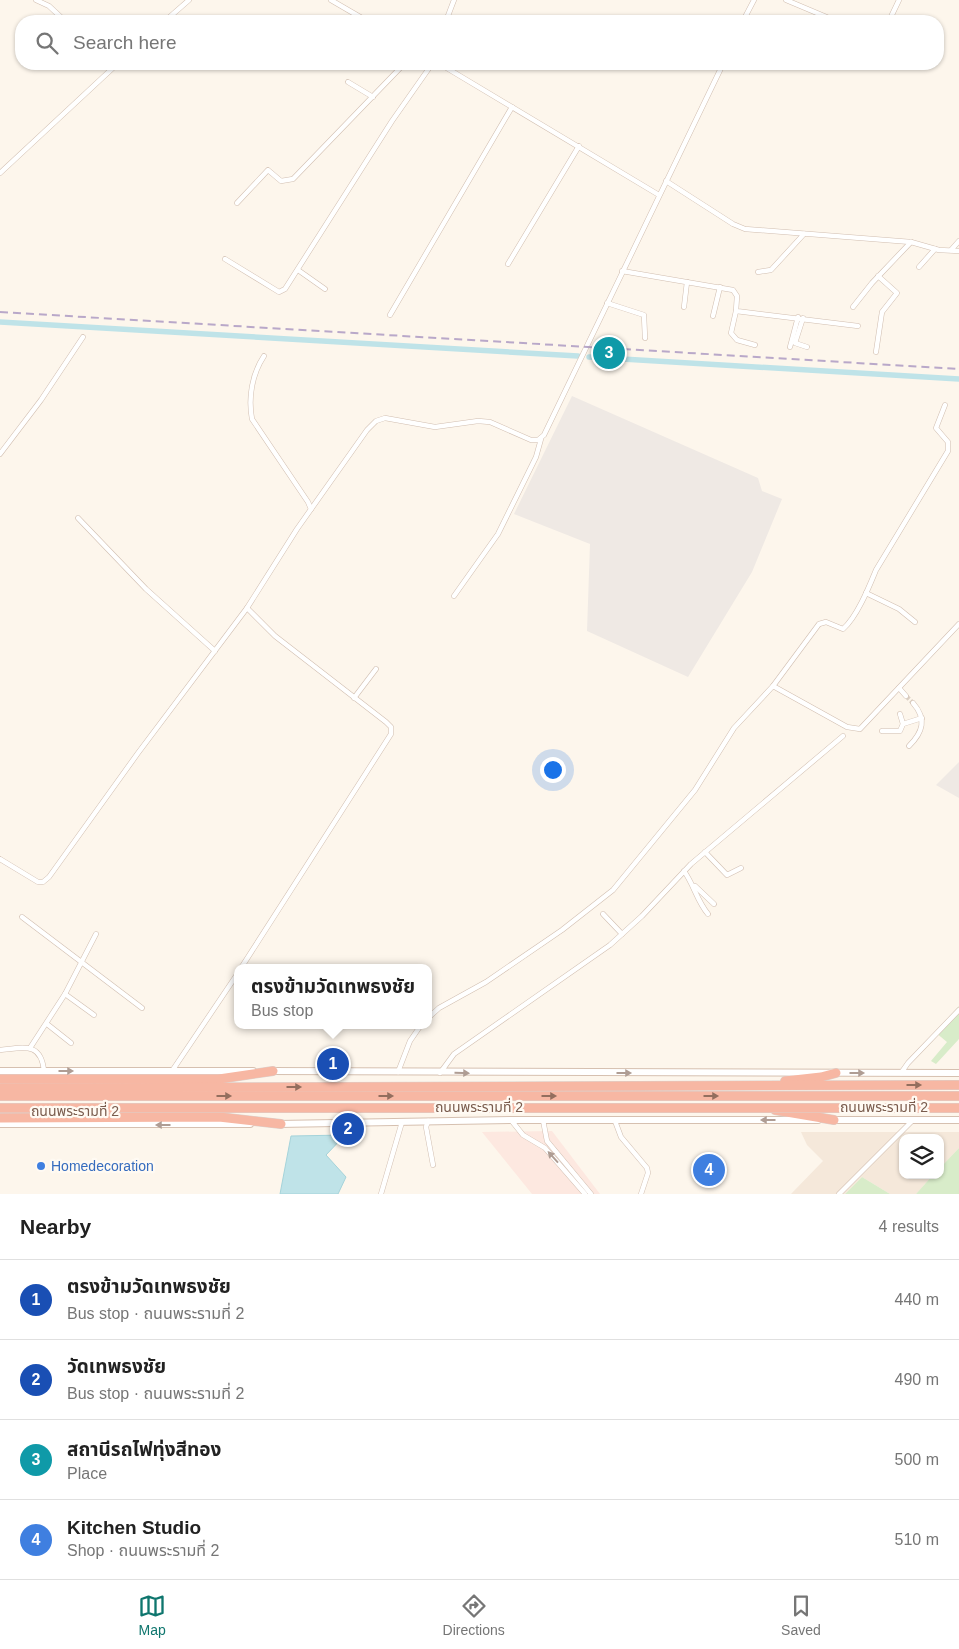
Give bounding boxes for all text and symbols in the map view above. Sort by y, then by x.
search box [15,15,944,70]
icon: search [33,29,61,57]
text: Search here [73,32,177,53]
pin: 3 [593,334,625,372]
your location [540,757,566,783]
popup [234,964,432,1029]
text: ตรงข้ามวัดเทพธงชัย [251,976,415,997]
text: Bus stop [251,1002,313,1019]
pin: 1 [317,1045,349,1083]
one-way arrow [58,1067,74,1075]
one-way arrow [454,1069,470,1077]
one-way arrow [616,1069,632,1077]
one-way arrow [849,1069,865,1077]
one-way arrow [906,1081,922,1089]
one-way arrow [286,1083,302,1091]
one-way arrow [216,1092,232,1100]
one-way arrow [378,1092,394,1100]
one-way arrow [541,1092,557,1100]
one-way arrow [703,1092,719,1100]
street label: ถนนพระรามที่ 2 [435,1097,523,1115]
street label: ถนนพระรามที่ 2 [840,1097,928,1115]
street label: ถนนพระรามที่ 2 [31,1101,119,1119]
pin: 2 [332,1110,364,1148]
one-way arrow [760,1116,776,1124]
one-way arrow [154,1121,170,1129]
map controls [899,1134,944,1179]
button: layers [899,1134,944,1179]
pin: 4 [693,1151,725,1189]
one-way arrow [547,1152,559,1164]
place label: Homedecoration [51,1158,154,1174]
marker: Homedecoration [35,1160,47,1172]
text: Nearby [20,1215,91,1238]
text: 4 results [879,1218,939,1235]
text: ตรงข้ามวัดเทพธงชัย [67,1276,231,1297]
text: 1 [32,1291,40,1308]
text: 440 m [895,1291,939,1308]
text: Bus stop · ถนนพระรามที่ 2 [67,1305,244,1322]
text: วัดเทพธงชัย [67,1356,166,1377]
text: 2 [32,1371,40,1388]
text: 490 m [895,1371,939,1388]
text: Bus stop · ถนนพระรามที่ 2 [67,1385,244,1402]
text: สถานีรถไฟทุ่งสีทอง [67,1439,221,1460]
text: 3 [32,1451,40,1468]
text: 500 m [895,1451,939,1468]
text: Place [67,1465,107,1482]
text: Kitchen Studio [67,1517,201,1538]
text: 4 [32,1531,40,1548]
text: 510 m [895,1531,939,1548]
text: Shop · ถนนพระรามที่ 2 [67,1542,219,1559]
tab: Map [138,1592,166,1638]
tab: Directions [443,1592,505,1638]
tab: Saved [781,1592,821,1638]

